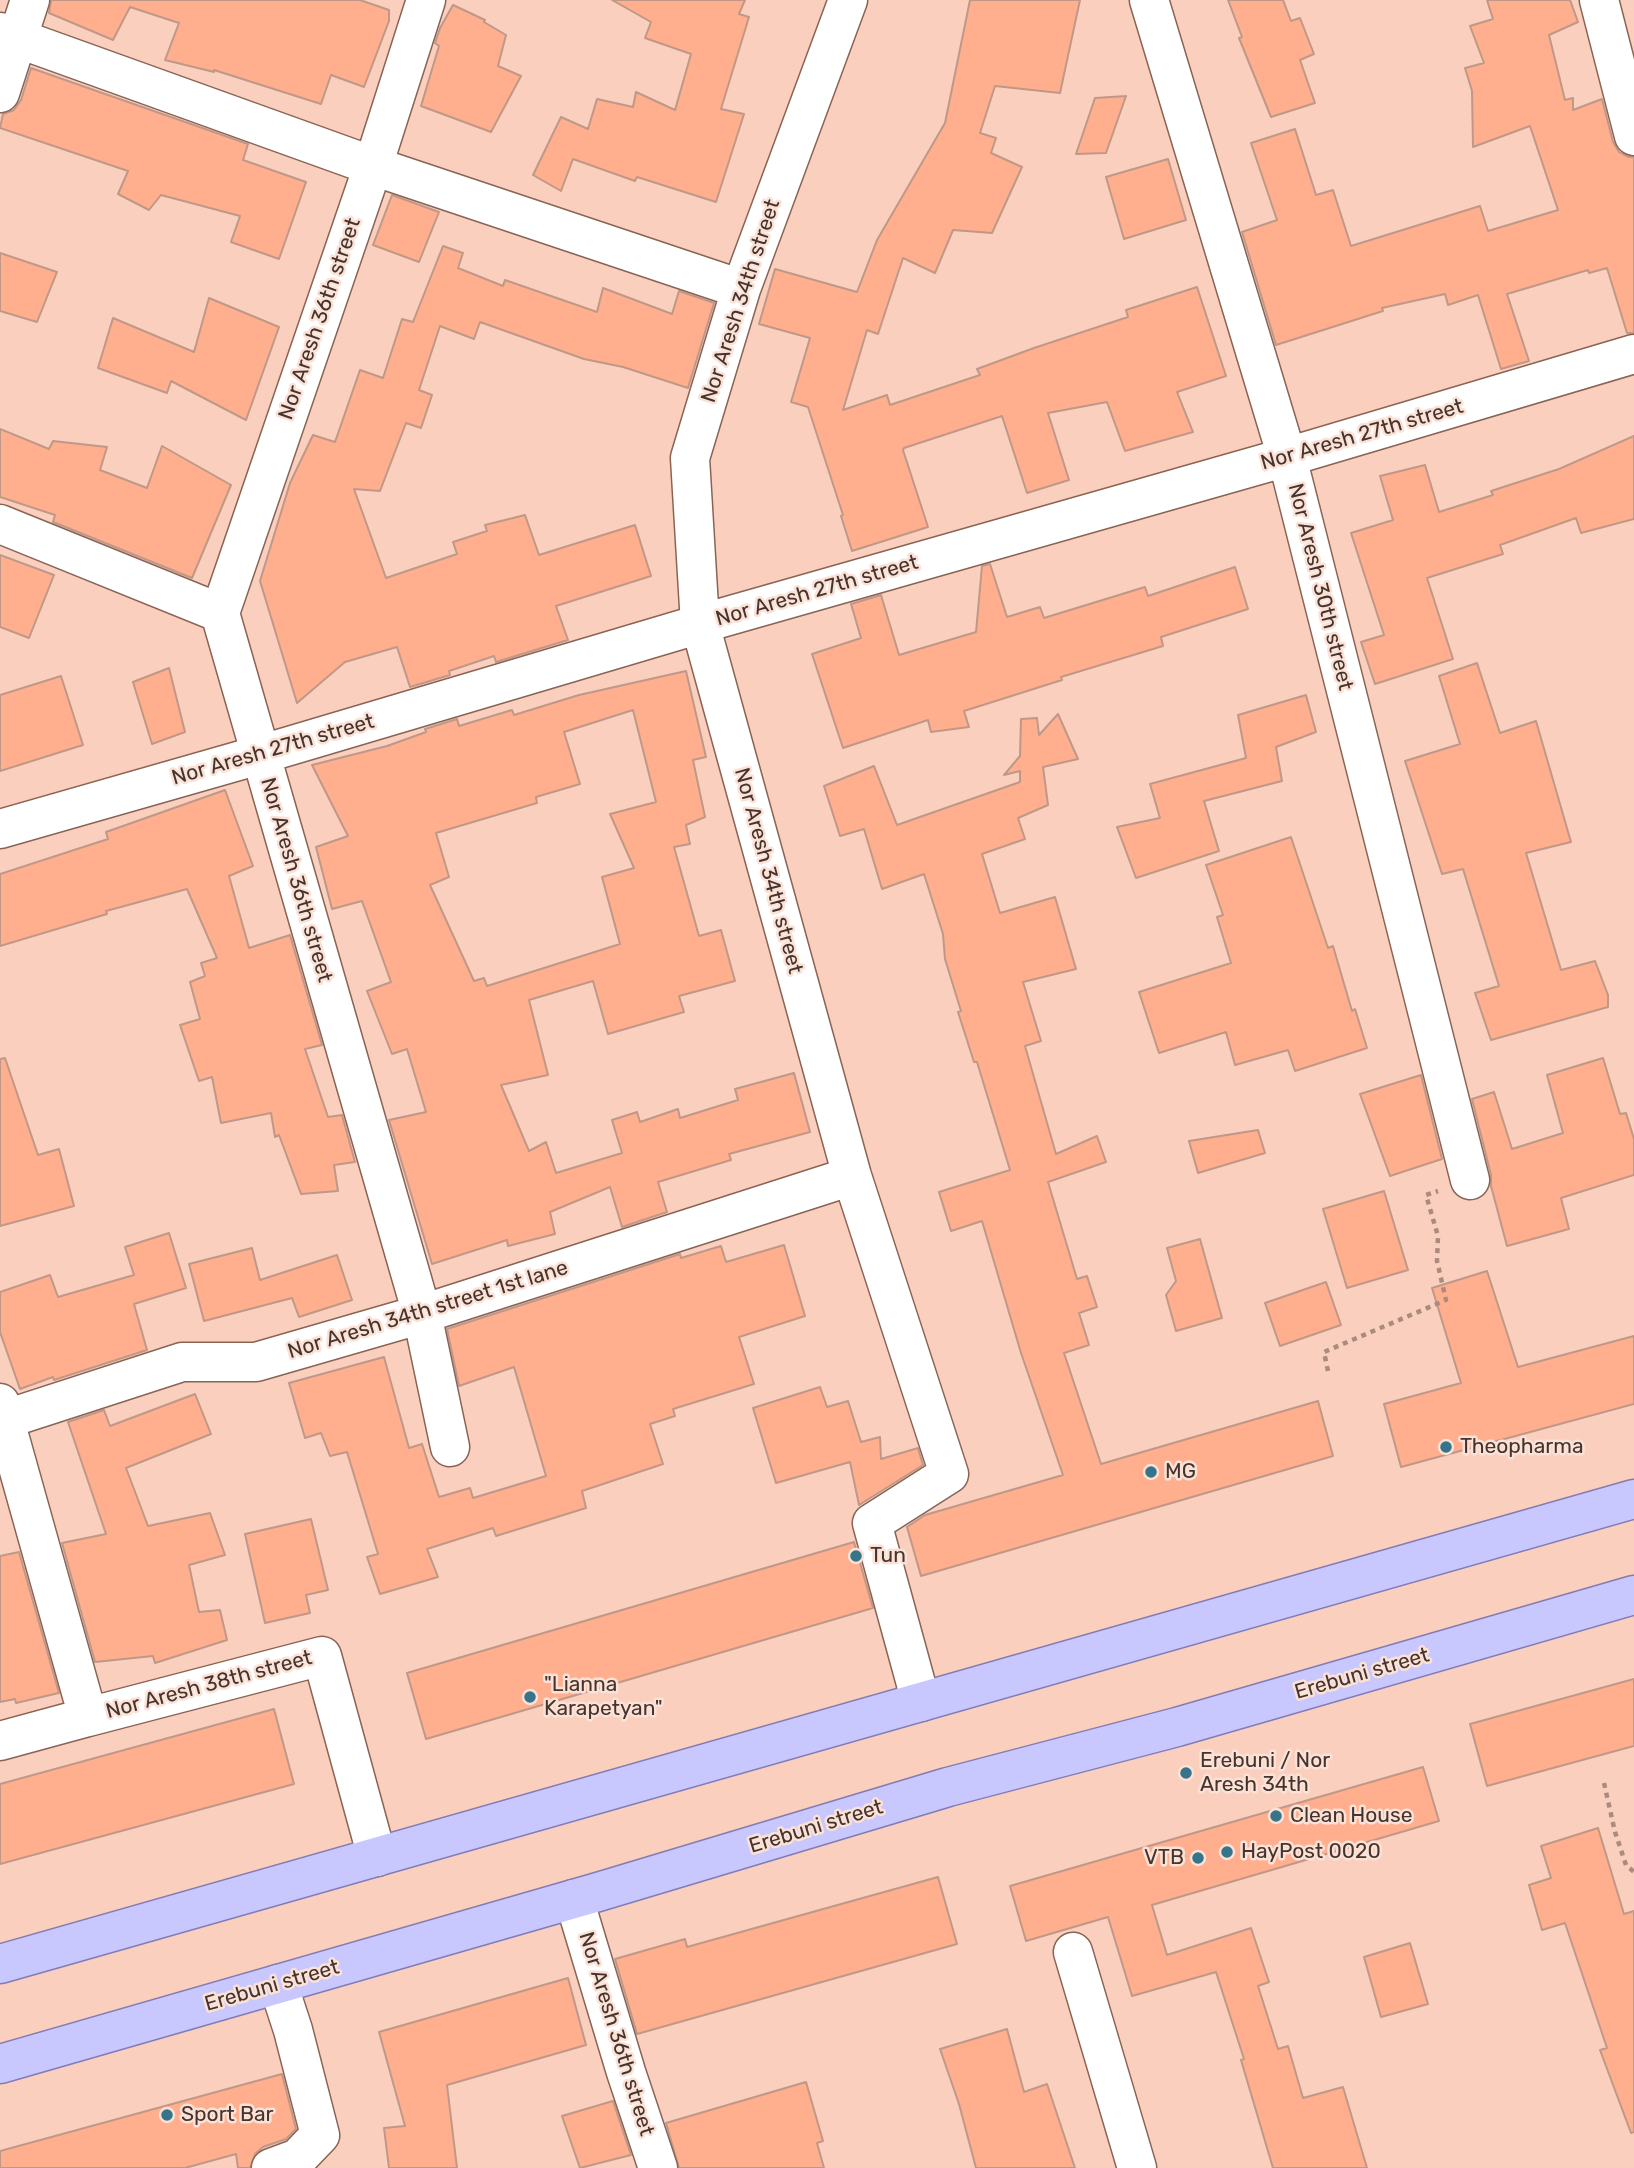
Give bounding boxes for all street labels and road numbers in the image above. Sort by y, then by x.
street label: Nor Aresh 34th street [696,196,786,406]
street label: Nor Aresh 36th street [274,215,366,423]
street label: Nor Aresh 27th street [1258,394,1466,476]
street label: Nor Aresh 30th street [1282,481,1358,693]
street label: Nor Aresh 27th street [713,550,921,632]
street label: Nor Aresh 27th street [169,709,377,791]
street label: Nor Aresh 34th street [728,765,808,977]
street label: Nor Aresh 36th street [255,775,337,985]
street label: Nor Aresh 34th street 1st lane [285,1255,571,1365]
street label: Erebuni street [1292,1643,1432,1705]
street label: Nor Aresh 38th street [103,1645,315,1725]
street label: Erebuni street [746,1795,886,1859]
street label: Nor Aresh 36th street [573,1929,659,2139]
street label: Erebuni street [202,1955,342,2017]

